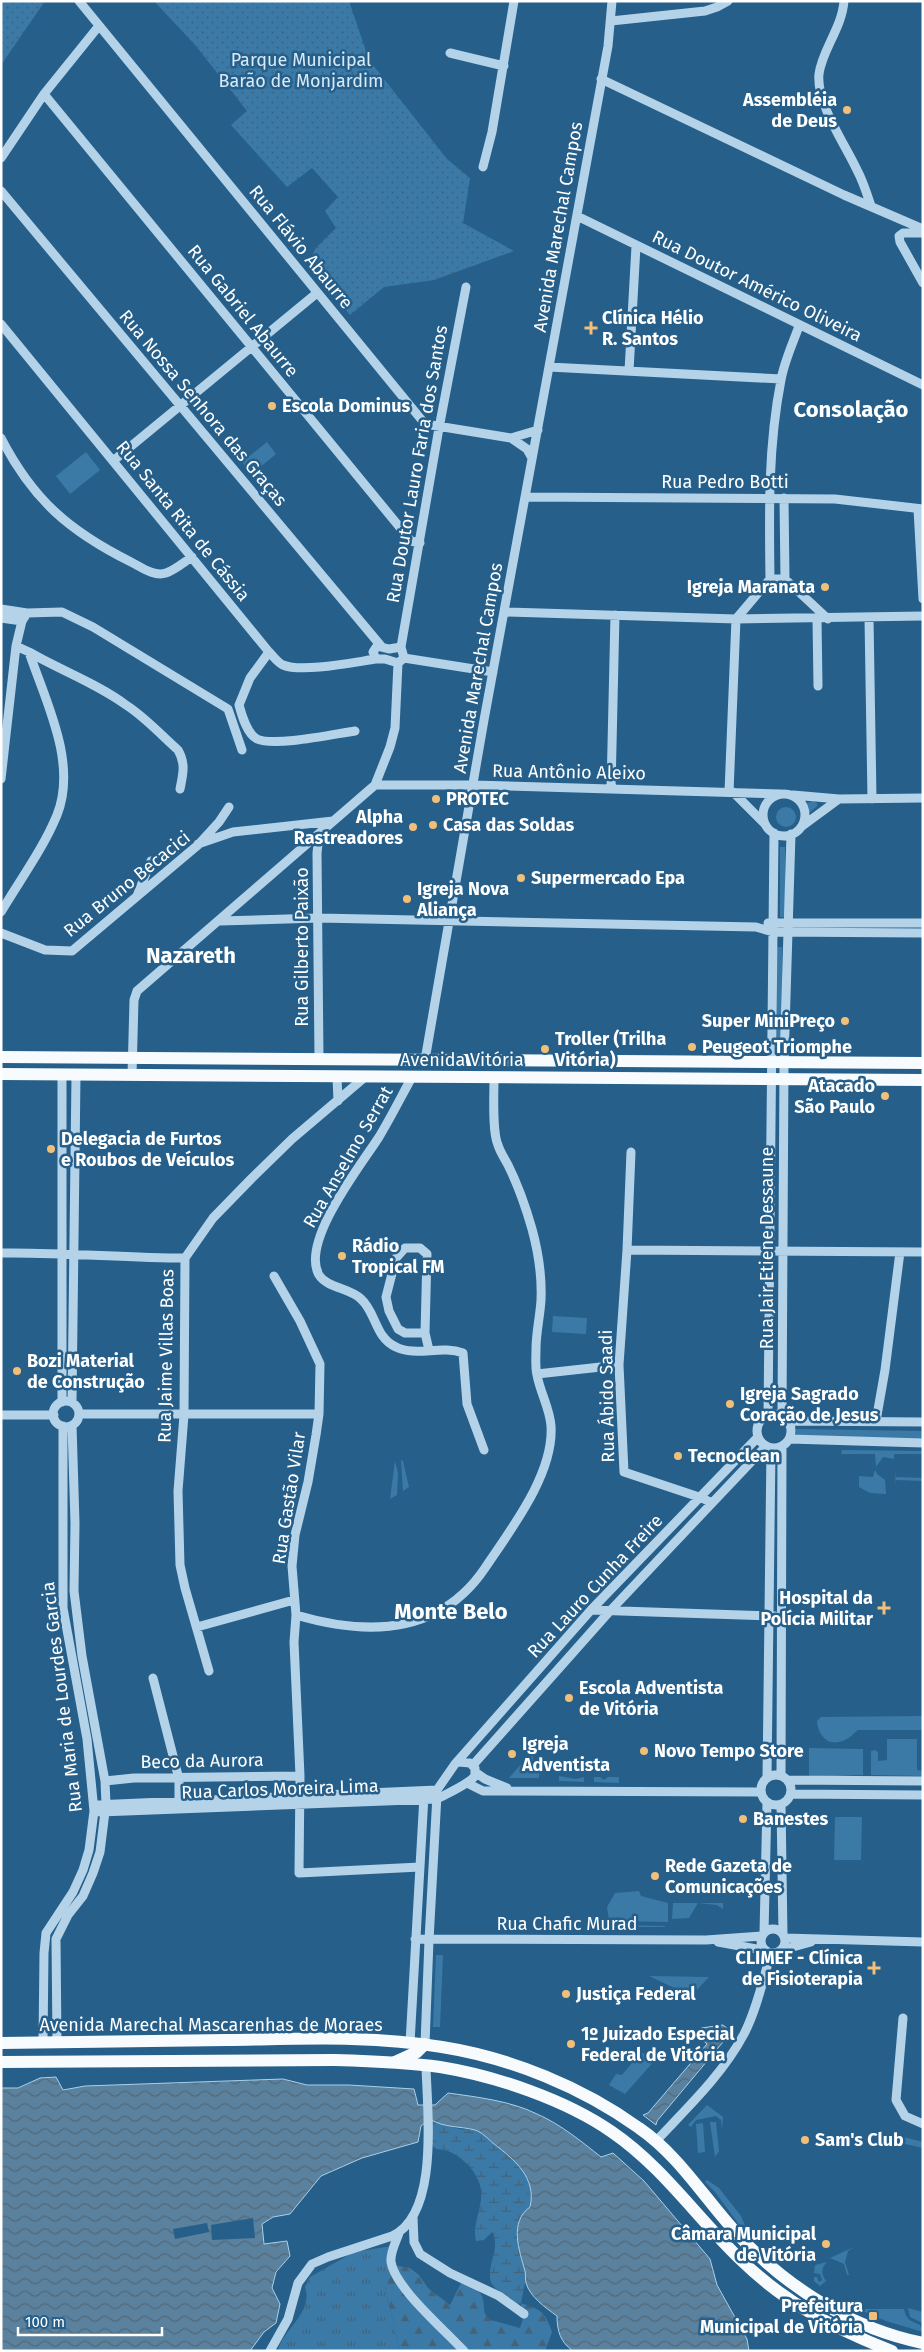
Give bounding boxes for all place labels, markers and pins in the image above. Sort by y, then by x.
place label: Assembléia de Deus [742,89,837,132]
marker: Assembléia de Deus [841,104,853,116]
place label: Clínica Hélio R. Santos [602,307,703,350]
marker: Clínica Hélio R. Santos [584,321,598,335]
place label: Escola Dominus [282,395,410,417]
marker: Escola Dominus [266,400,278,412]
place label: Igreja Maranata [687,576,815,598]
marker: Igreja Maranata [819,581,831,593]
place label: PROTEC [446,788,509,810]
marker: PROTEC [430,793,442,805]
place label: Alpha Rastreadores [294,806,403,849]
place label: Casa das Soldas [443,814,574,836]
marker: Casa das Soldas [427,819,439,831]
marker: Alpha Rastreadores [407,821,419,833]
place label: Supermercado Epa [531,867,685,889]
marker: Supermercado Epa [515,872,527,884]
place label: Igreja Nova Aliança [416,878,509,921]
marker: Igreja Nova Aliança [401,893,413,905]
place label: Super MiniPreço [702,1010,835,1032]
marker: Super MiniPreço [839,1015,851,1027]
place label: Troller (Trilha Vitória) [554,1028,666,1071]
place label: Peugeot Triomphe [702,1036,852,1058]
marker: Peugeot Triomphe [686,1041,698,1053]
marker: Troller (Trilha Vitória) [539,1043,551,1055]
place label: Atacado São Paulo [794,1075,875,1118]
marker: Atacado São Paulo [879,1090,891,1102]
place label: Delegacia de Furtos e Roubos de Veículos [61,1128,234,1171]
marker: Delegacia de Furtos e Roubos de Veículos [45,1143,57,1155]
place label: Rádio Tropical FM [352,1235,444,1278]
marker: Rádio Tropical FM [336,1250,348,1262]
place label: Bozi Material de Construção [27,1350,145,1393]
marker: Bozi Material de Construção [11,1365,23,1377]
place label: Igreja Sagrado Coração de Jesus [740,1383,879,1426]
marker: Igreja Sagrado Coração de Jesus [724,1398,736,1410]
place label: Tecnoclean [688,1445,780,1467]
marker: Tecnoclean [672,1450,684,1462]
place label: Hospital da Polícia Militar [761,1587,874,1630]
marker: Hospital da Polícia Militar [877,1601,891,1615]
place label: Escola Adventista de Vitória [579,1677,724,1720]
marker: Escola Adventista de Vitória [563,1692,575,1704]
place label: Igreja Adventista [521,1733,610,1776]
place label: Novo Tempo Store [654,1740,804,1762]
marker: Novo Tempo Store [638,1745,650,1757]
marker: Igreja Adventista [506,1748,518,1760]
place label: Banestes [753,1808,829,1830]
marker: Banestes [737,1813,749,1825]
place label: Rede Gazeta de Comunicações [665,1855,792,1898]
marker: Rede Gazeta de Comunicações [649,1870,661,1882]
place label: CLIMEF - Clínica de Fisioterapia [736,1947,863,1990]
marker: CLIMEF - Clínica de Fisioterapia [867,1961,881,1975]
place label: Justiça Federal [575,1983,696,2005]
marker: Justiça Federal [560,1988,572,2000]
place label: 1º Juizado Especial Federal de Vitória [581,2023,735,2066]
marker: 1º Juizado Especial Federal de Vitória [565,2038,577,2050]
place label: Sam's Club [815,2129,904,2151]
marker: Sam's Club [799,2134,811,2146]
place label: Câmara Municipal de Vitória [671,2223,817,2266]
marker: Câmara Municipal de Vitória [820,2238,832,2250]
place label: Prefeitura Municipal de Vitória [700,2295,863,2338]
marker: Prefeitura Municipal de Vitória [867,2310,879,2322]

